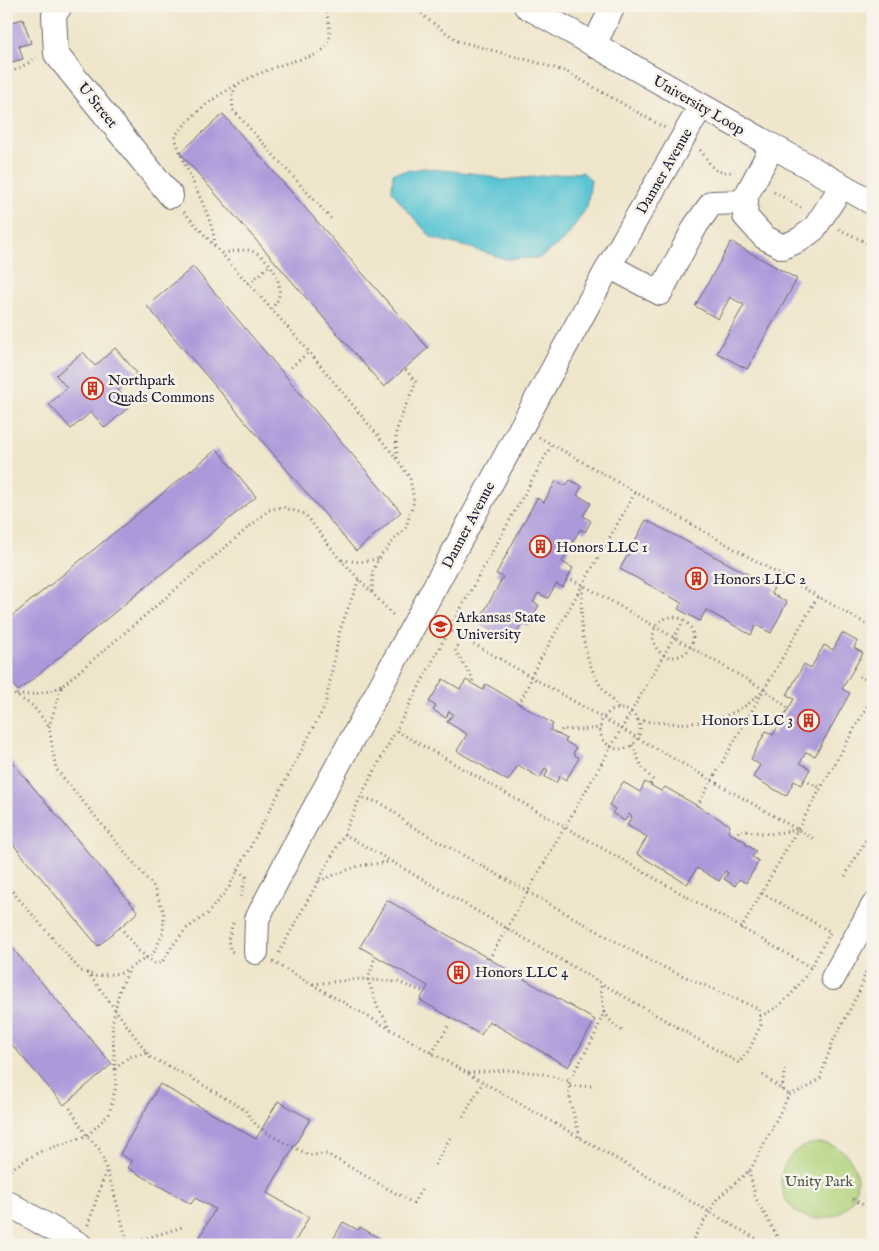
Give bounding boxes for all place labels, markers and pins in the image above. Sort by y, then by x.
place label: Northpark Quads Commons [108,371,214,407]
building icon: Northpark Quads Commons [80,377,104,401]
building icon: Honors LLC 1 [528,535,552,559]
place label: Honors LLC 1 [556,538,648,557]
building icon: Honors LLC 2 [685,567,709,591]
place label: Honors LLC 2 [713,570,806,589]
place label: Arkansas State University [455,608,546,644]
school or university icon: Arkansas State University [428,614,452,638]
building icon: Honors LLC 3 [797,708,821,732]
place label: Honors LLC 3 [701,711,793,730]
building icon: Honors LLC 4 [447,960,471,984]
place label: Honors LLC 4 [475,963,569,982]

